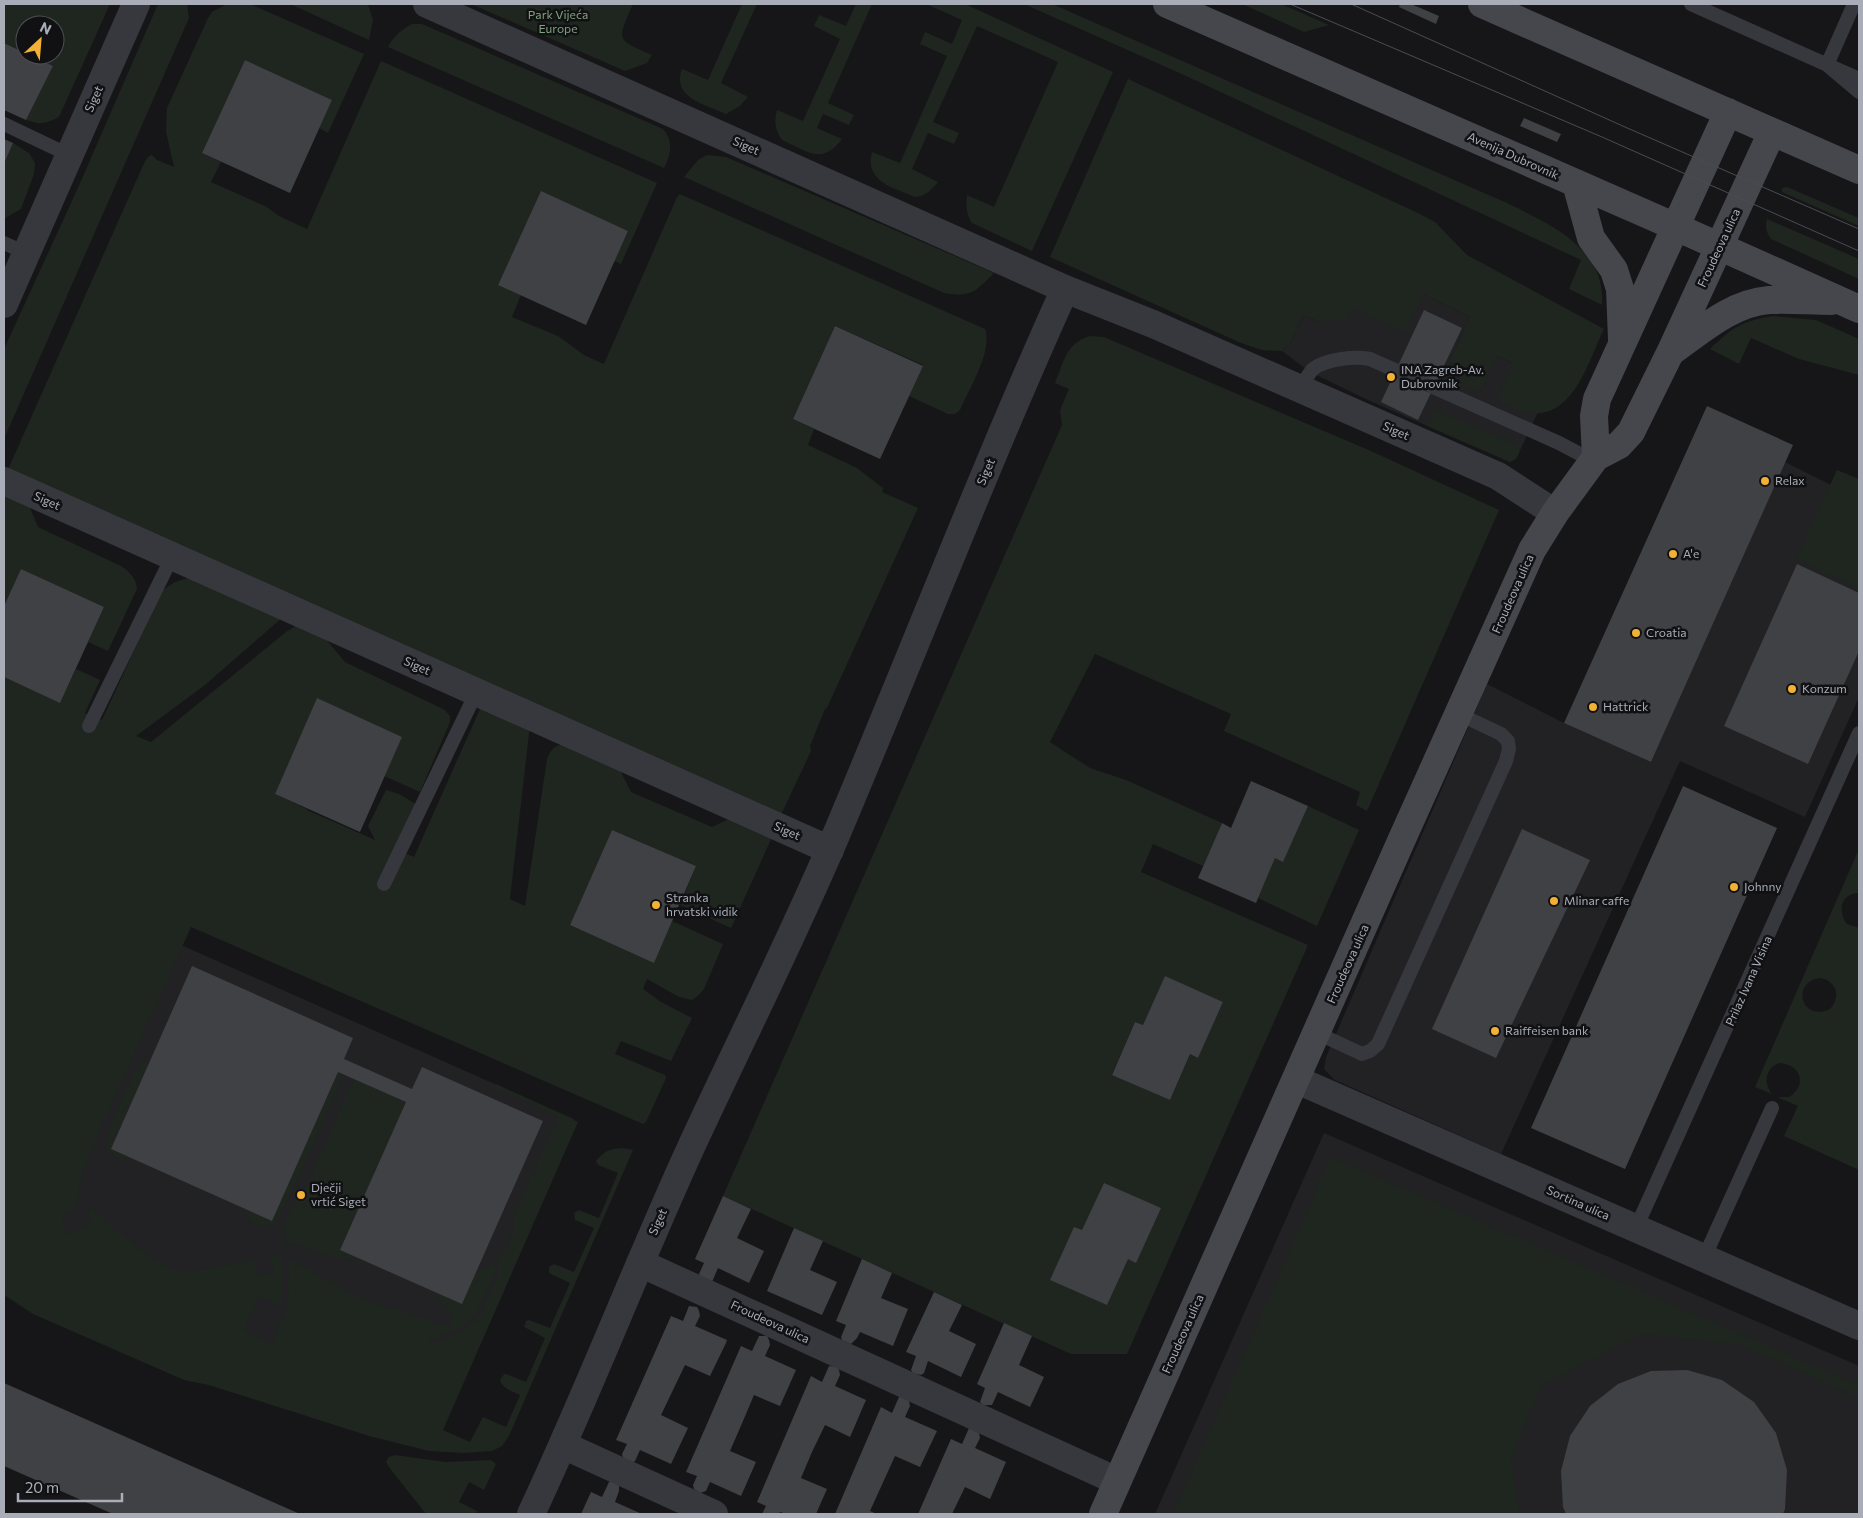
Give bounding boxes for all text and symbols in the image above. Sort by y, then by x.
park label: Park Vijeća Europe [528,7,588,35]
north arrow [15,15,65,65]
text: N [37,18,54,38]
street label: Siget [81,83,105,114]
street label: Avenija Dubrovnik [1466,129,1562,182]
street label: Siget [731,133,762,157]
street label: Froudeova ulica [1694,206,1742,289]
place label: INA Zagreb-Av. Dubrovnik [1401,362,1484,390]
marker: INA Zagreb-Av. Dubrovnik [1385,371,1397,383]
street label: Siget [1381,418,1412,442]
street label: Siget [973,456,997,487]
place label: Relax [1775,473,1805,487]
marker: Relax [1759,475,1771,487]
street label: Siget [32,488,63,512]
place label: A'e [1683,546,1699,560]
marker: A'e [1667,548,1679,560]
street label: Froudeova ulica [1488,552,1536,635]
place label: Croatia [1646,625,1687,639]
marker: Croatia [1630,627,1642,639]
street label: Siget [402,653,433,677]
place label: Konzum [1802,681,1847,695]
marker: Konzum [1786,683,1798,695]
place label: Hattrick [1603,699,1649,713]
marker: Hattrick [1587,701,1599,713]
street label: Siget [772,818,803,842]
place label: Johnny [1744,879,1781,894]
marker: Johnny [1728,881,1740,893]
place label: Stranka hrvatski vidik [666,890,739,918]
place label: Mlinar caffe [1564,893,1629,907]
marker: Mlinar caffe [1548,895,1560,907]
marker: Stranka hrvatski vidik [650,899,662,911]
street label: Froudeova ulica [1323,922,1371,1005]
street label: Prilaz Ivana Visina [1722,933,1774,1028]
place label: Raiffeisen bank [1505,1023,1589,1037]
marker: Raiffeisen bank [1489,1025,1501,1037]
place label: Dječji vrtić Siget [311,1180,366,1208]
street label: Sortina ulica [1545,1182,1612,1222]
marker: Dječji vrtić Siget [295,1189,307,1201]
street label: Siget [645,1206,669,1237]
street label: Froudeova ulica [1158,1292,1206,1375]
street label: Froudeova ulica [729,1297,812,1345]
scale bar [18,1470,121,1502]
text: 20 m [25,1478,59,1496]

